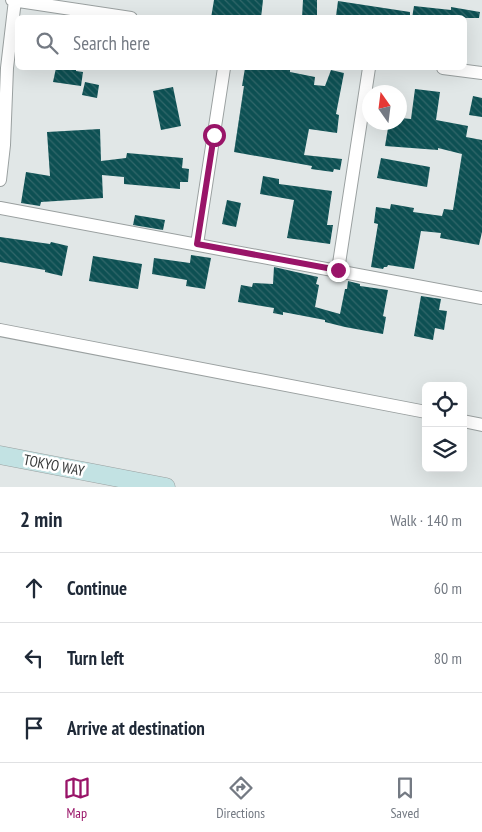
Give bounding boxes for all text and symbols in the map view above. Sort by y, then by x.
search box [15,15,467,70]
icon: search [33,29,61,57]
text: Search here [73,31,150,55]
north arrow [362,85,407,130]
route start [203,124,226,147]
route end [327,259,350,282]
map controls [422,382,467,472]
button: locate [422,382,467,427]
button: layers [422,427,467,472]
street label: TOKYO WAY [22,450,86,480]
text: 2 min [20,506,62,533]
text: Walk · 140 m [390,510,462,530]
icon: ahead [20,574,48,602]
text: Continue [67,576,127,600]
text: 60 m [434,578,462,598]
icon: left [20,644,48,672]
text: Turn left [67,646,124,670]
text: 80 m [434,648,462,668]
icon: arrive [20,714,48,742]
text: Arrive at destination [67,716,205,740]
tab: Map [63,774,91,822]
tab: Directions [216,774,265,822]
tab: Saved [390,774,419,822]

